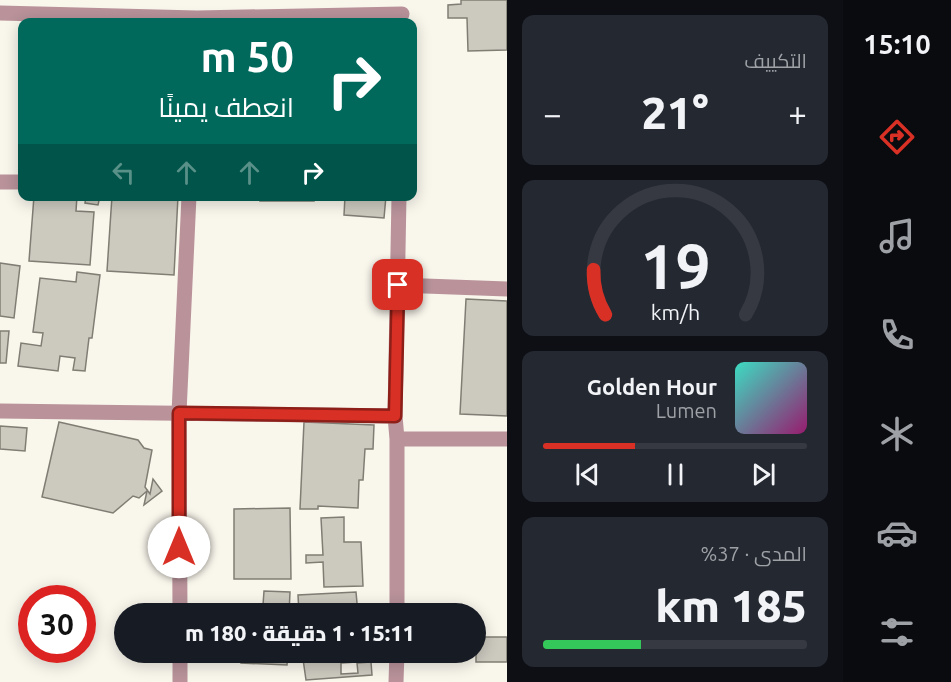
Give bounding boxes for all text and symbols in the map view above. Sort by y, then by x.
text: 15:10 [863,29,931,59]
text: 50 m [200,33,294,80]
icon: right [315,42,393,120]
text: التكييف [744,49,807,72]
text: 21° [641,87,709,138]
text: انعطف يمينًا [158,92,294,122]
text: − [543,95,562,132]
text: + [788,95,807,132]
icon: directions [876,116,918,158]
icon: left [107,156,140,189]
icon: ahead [170,156,203,189]
icon: ahead [233,156,266,189]
icon: right [296,156,329,189]
icon: music [876,215,918,257]
text: 19 [640,232,710,302]
pin [372,259,423,310]
icon: arrive [381,268,414,301]
text: km/h [650,301,700,325]
icon: phone [876,314,918,356]
text: Golden Hour [587,374,717,399]
text: Lumen [656,399,717,422]
icon: climate [876,413,918,455]
icon: previous [571,458,604,491]
icon: pause [659,458,692,491]
icon: next [747,458,780,491]
icon: car [876,512,918,554]
position arrow [147,515,211,579]
text: المدى · 37% [701,542,807,565]
text: 185 km [655,580,807,631]
speed limit sign: 30 [18,585,96,663]
icon: filters [876,611,918,653]
text: 15:11 · 1 دقيقة · 180 m [185,620,415,645]

